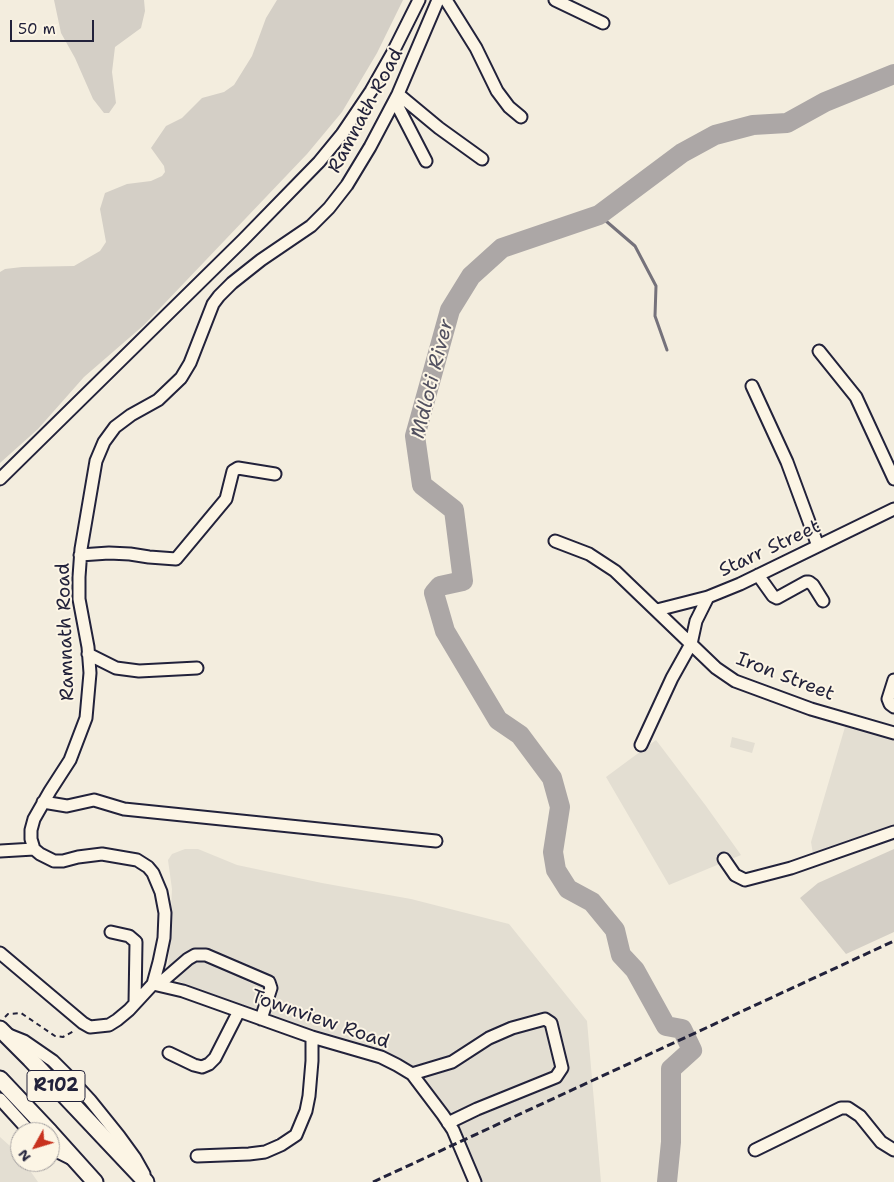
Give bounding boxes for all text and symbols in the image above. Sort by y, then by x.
scale bar [12,10,96,42]
text: 50 m [18,19,56,39]
street label: Ramnath Road [324,45,408,177]
water label: Mdloti River [407,317,459,441]
street label: Starr Street [716,516,824,582]
street label: Ramnath Road [52,563,80,701]
street label: Iron Street [733,648,837,706]
street label: Townview Road [248,986,392,1054]
road number: R102 [27,1070,85,1102]
north arrow [10,1122,60,1172]
text: N [14,1146,35,1166]

